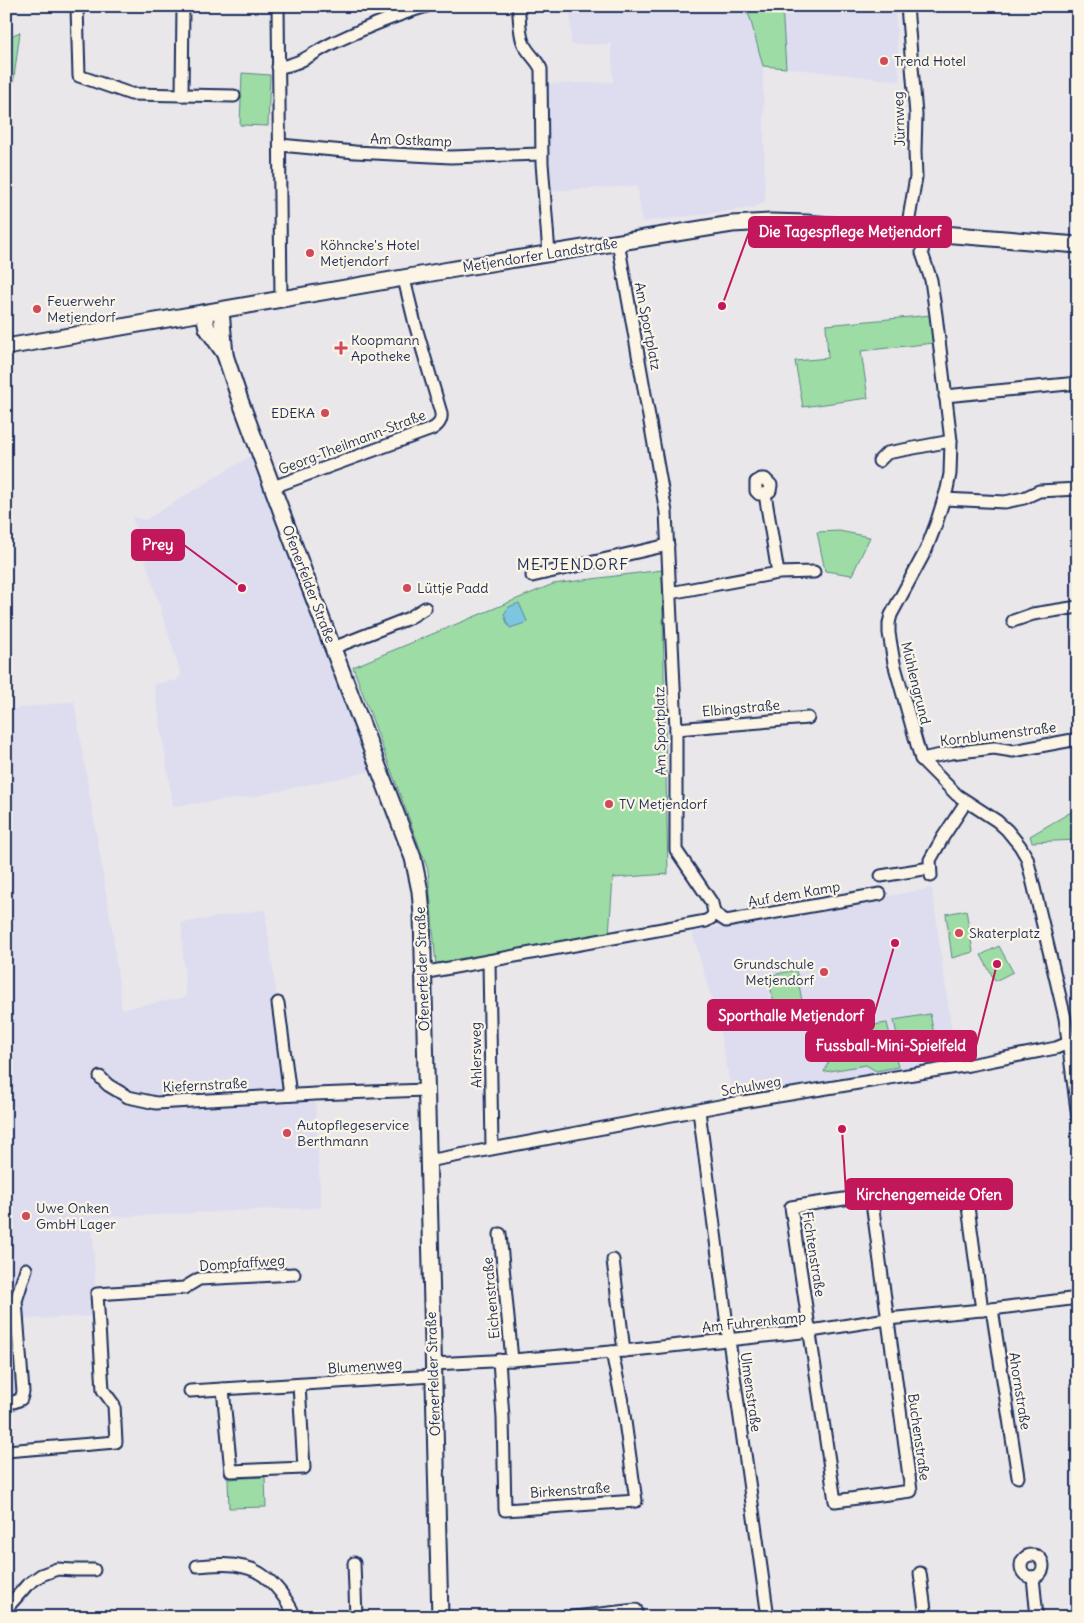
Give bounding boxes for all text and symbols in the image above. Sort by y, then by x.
place label: Trend Hotel [894,52,966,70]
marker: Trend Hotel [878,55,890,67]
street label: Jürnweg [889,91,909,147]
street label: Am Ostkamp [370,130,452,150]
callout: Die Tagespflege Metjendorf [749,217,951,247]
text: Die Tagespflege Metjendorf [759,222,942,242]
street label: Metjendorfer Landstraße [461,234,619,276]
place label: Köhncke's Hotel Metjendorf [320,236,420,270]
marker: Köhncke's Hotel Metjendorf [304,247,316,259]
street label: Am Sportplatz [631,281,665,372]
place label: Feuerwehr Metjendorf [47,292,116,326]
marker: Feuerwehr Metjendorf [31,303,43,315]
place label: Koopmann Apotheke [351,331,420,365]
marker: Koopmann Apotheke [335,342,347,354]
place label: EDEKA [271,404,315,422]
street label: Georg-Theilmann-Straße [276,406,428,478]
marker: EDEKA [319,407,331,419]
street label: Ofenerfelder Straße [278,523,340,645]
callout: Prey [132,530,184,560]
text: Prey [142,535,174,555]
district label: METJENDORF [517,554,629,574]
place label: Lüttje Padd [417,579,489,597]
marker: Lüttje Padd [401,582,413,594]
street label: Mühlengrund [897,640,935,726]
street label: Am Sportplatz [650,686,670,776]
street label: Elbingstraße [701,696,781,720]
street label: Kornblumenstraße [939,718,1057,750]
place label: TV Metjendorf [619,795,708,813]
marker: TV Metjendorf [603,798,615,810]
street label: Auf dem Kamp [747,877,841,911]
street label: Ofenerfelder Straße [411,906,433,1032]
place label: Skaterplatz [969,924,1040,942]
marker: Skaterplatz [953,927,965,939]
place label: Grundschule Metjendorf [733,955,814,989]
marker: Grundschule Metjendorf [818,966,830,978]
callout: Sporthalle Metjendorf [708,1000,874,1030]
text: Sporthalle Metjendorf [718,1006,865,1026]
street label: Ahlersweg [466,1022,486,1088]
callout: Fussball-Mini-Spielfeld [806,1031,976,1061]
text: Fussball-Mini-Spielfeld [816,1036,966,1056]
street label: Schulweg [720,1072,782,1100]
street label: Kiefernstraße [162,1074,248,1096]
place label: Autopflegeservice Berthmann [297,1116,409,1150]
marker: Autopflegeservice Berthmann [281,1127,293,1139]
callout: Kirchengemeide Ofen [846,1179,1012,1209]
text: Kirchengemeide Ofen [856,1185,1002,1205]
place label: Uwe Onken GmbH Lager [36,1199,116,1233]
marker: Uwe Onken GmbH Lager [20,1210,32,1222]
street label: Fichtenstraße [798,1210,830,1298]
street label: Dompfaffweg [199,1251,285,1275]
street label: Eichenstraße [478,1256,504,1340]
street label: Am Fuhrenkamp [701,1308,807,1336]
street label: Ofenerfelder Straße [422,1311,444,1437]
street label: Ulmenstraße [736,1351,766,1433]
street label: Ahornstraße [1005,1351,1035,1431]
street label: Blumenweg [327,1354,403,1378]
street label: Buchenstraße [904,1392,934,1482]
street label: Birkenstraße [529,1478,611,1502]

